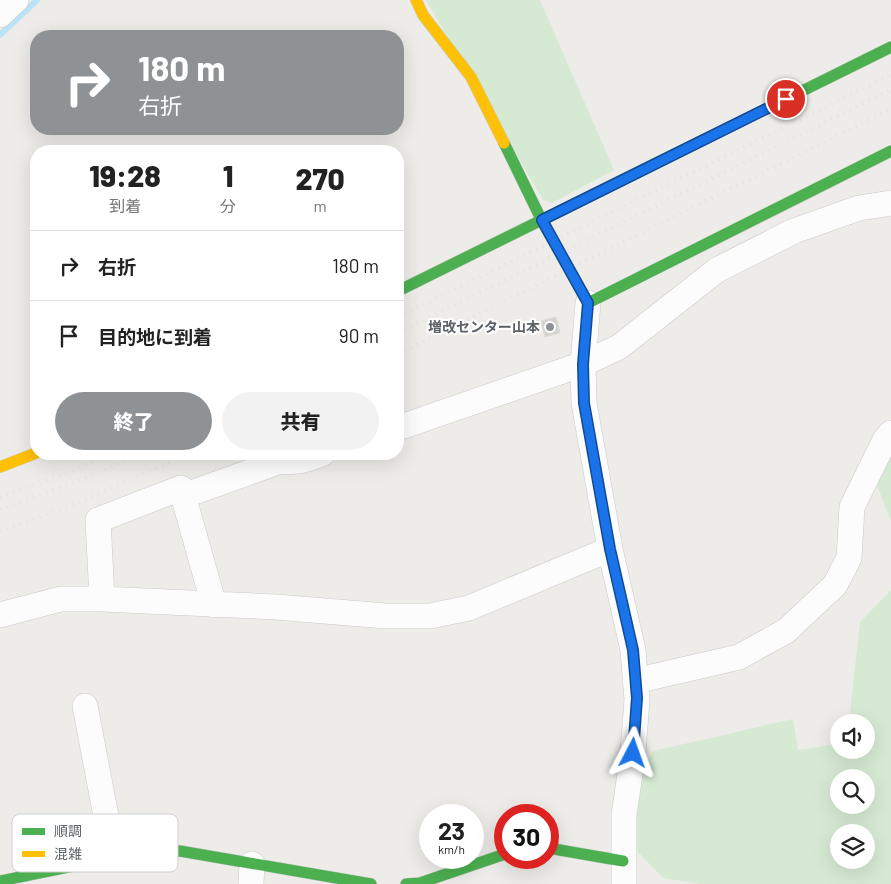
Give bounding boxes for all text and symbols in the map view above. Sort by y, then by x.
text: 180 m [138,46,226,88]
icon: right [55,50,120,115]
pin [765,78,807,120]
icon: arrive [772,85,800,113]
text: 右折 [138,92,182,118]
text: 19:28 [89,157,161,193]
text: 1 [223,157,233,193]
text: 270 [295,160,345,196]
text: 到着 [109,196,141,215]
text: 分 [220,196,236,215]
text: m [313,196,327,215]
icon: right [55,252,83,280]
text: 180 m [332,254,379,277]
text: 右折 [98,255,136,278]
place label: 増改センター山本 [428,318,540,335]
marker: 増改センター山本 [544,321,556,333]
icon: arrive [55,322,83,350]
text: 90 m [339,324,379,347]
text: 目的地に到着 [98,325,212,348]
button: 終了 [55,392,212,450]
button: 共有 [222,392,379,450]
map controls [830,714,875,869]
button: sound [830,714,875,759]
position arrow [606,726,658,778]
button: search [830,769,875,814]
speed limit sign: 30 [494,804,559,869]
legend [12,814,178,872]
text: 23 [438,815,465,845]
text: 順調 [54,822,82,839]
button: layers [830,824,875,869]
text: km/h [438,842,465,856]
text: 混雑 [54,845,82,862]

